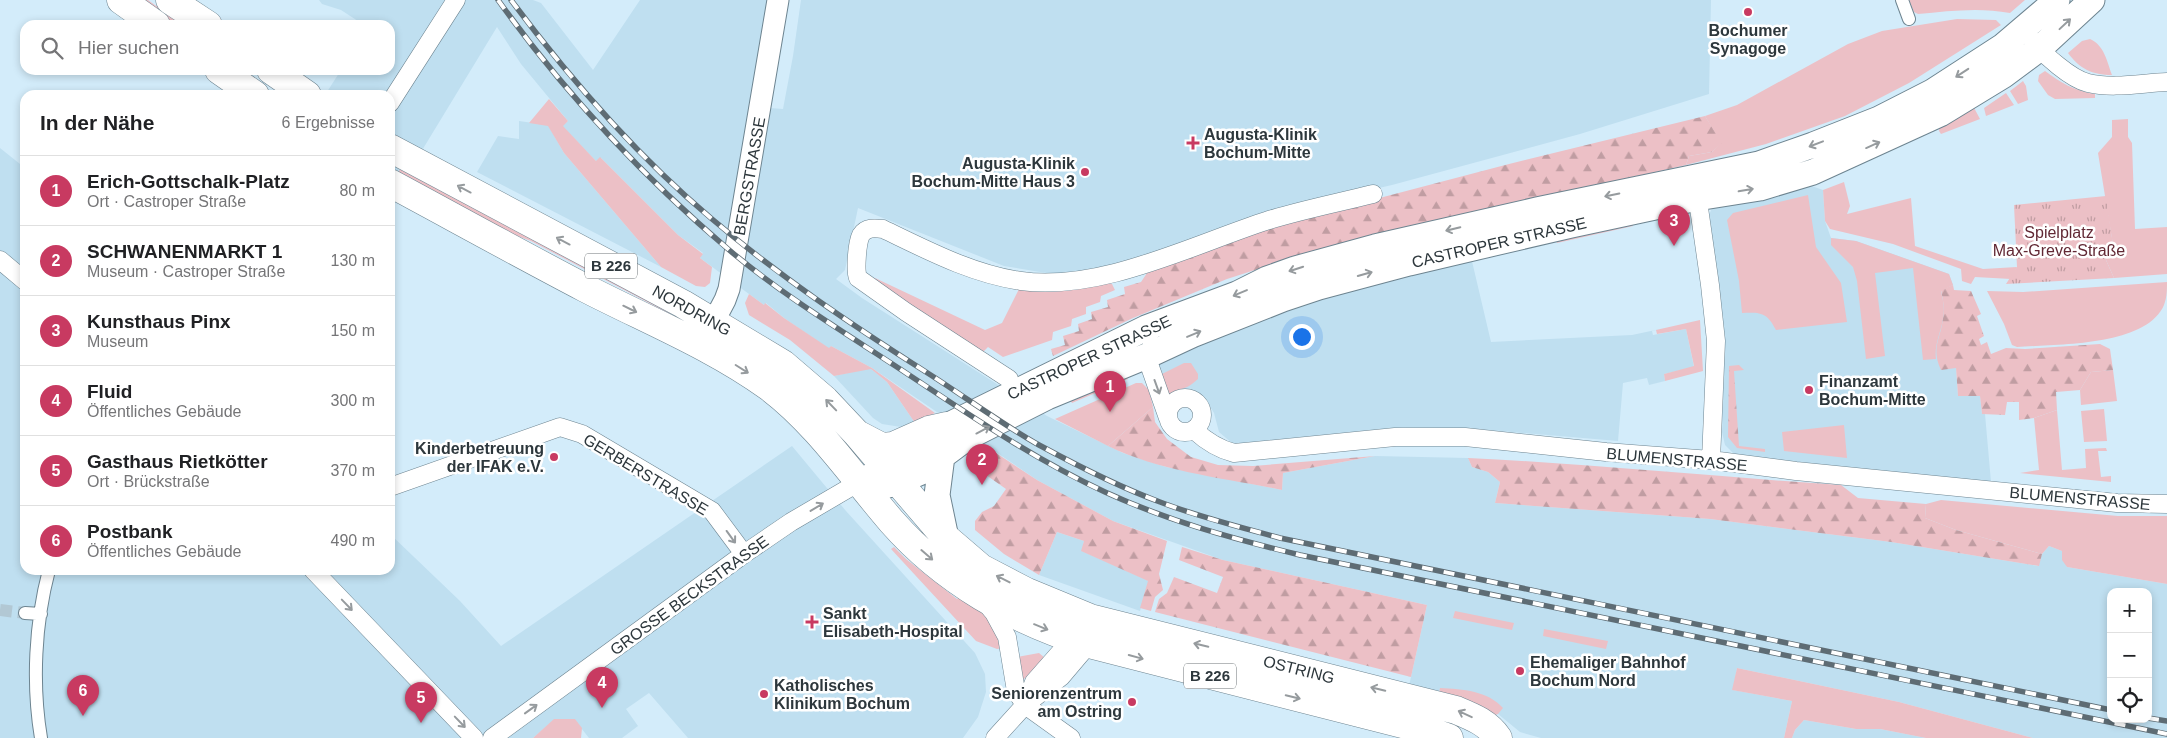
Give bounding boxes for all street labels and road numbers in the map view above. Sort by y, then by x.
street label: BERGSTRASSE [731,116,768,237]
street label: CASTROPER STRASSE [1410,214,1588,271]
road number: B 226 [585,254,637,278]
street label: NORDRING [650,282,734,339]
street label: CASTROPER STRASSE [1005,312,1174,403]
street label: GERBERSTRASSE [580,431,711,518]
street label: BLUMENSTRASSE [1606,445,1748,474]
street label: BLUMENSTRASSE [2009,484,2151,513]
street label: GROSSE BECKSTRASSE [607,532,772,658]
street label: OSTRING [1261,652,1336,687]
road number: B 226 [1184,664,1236,688]

